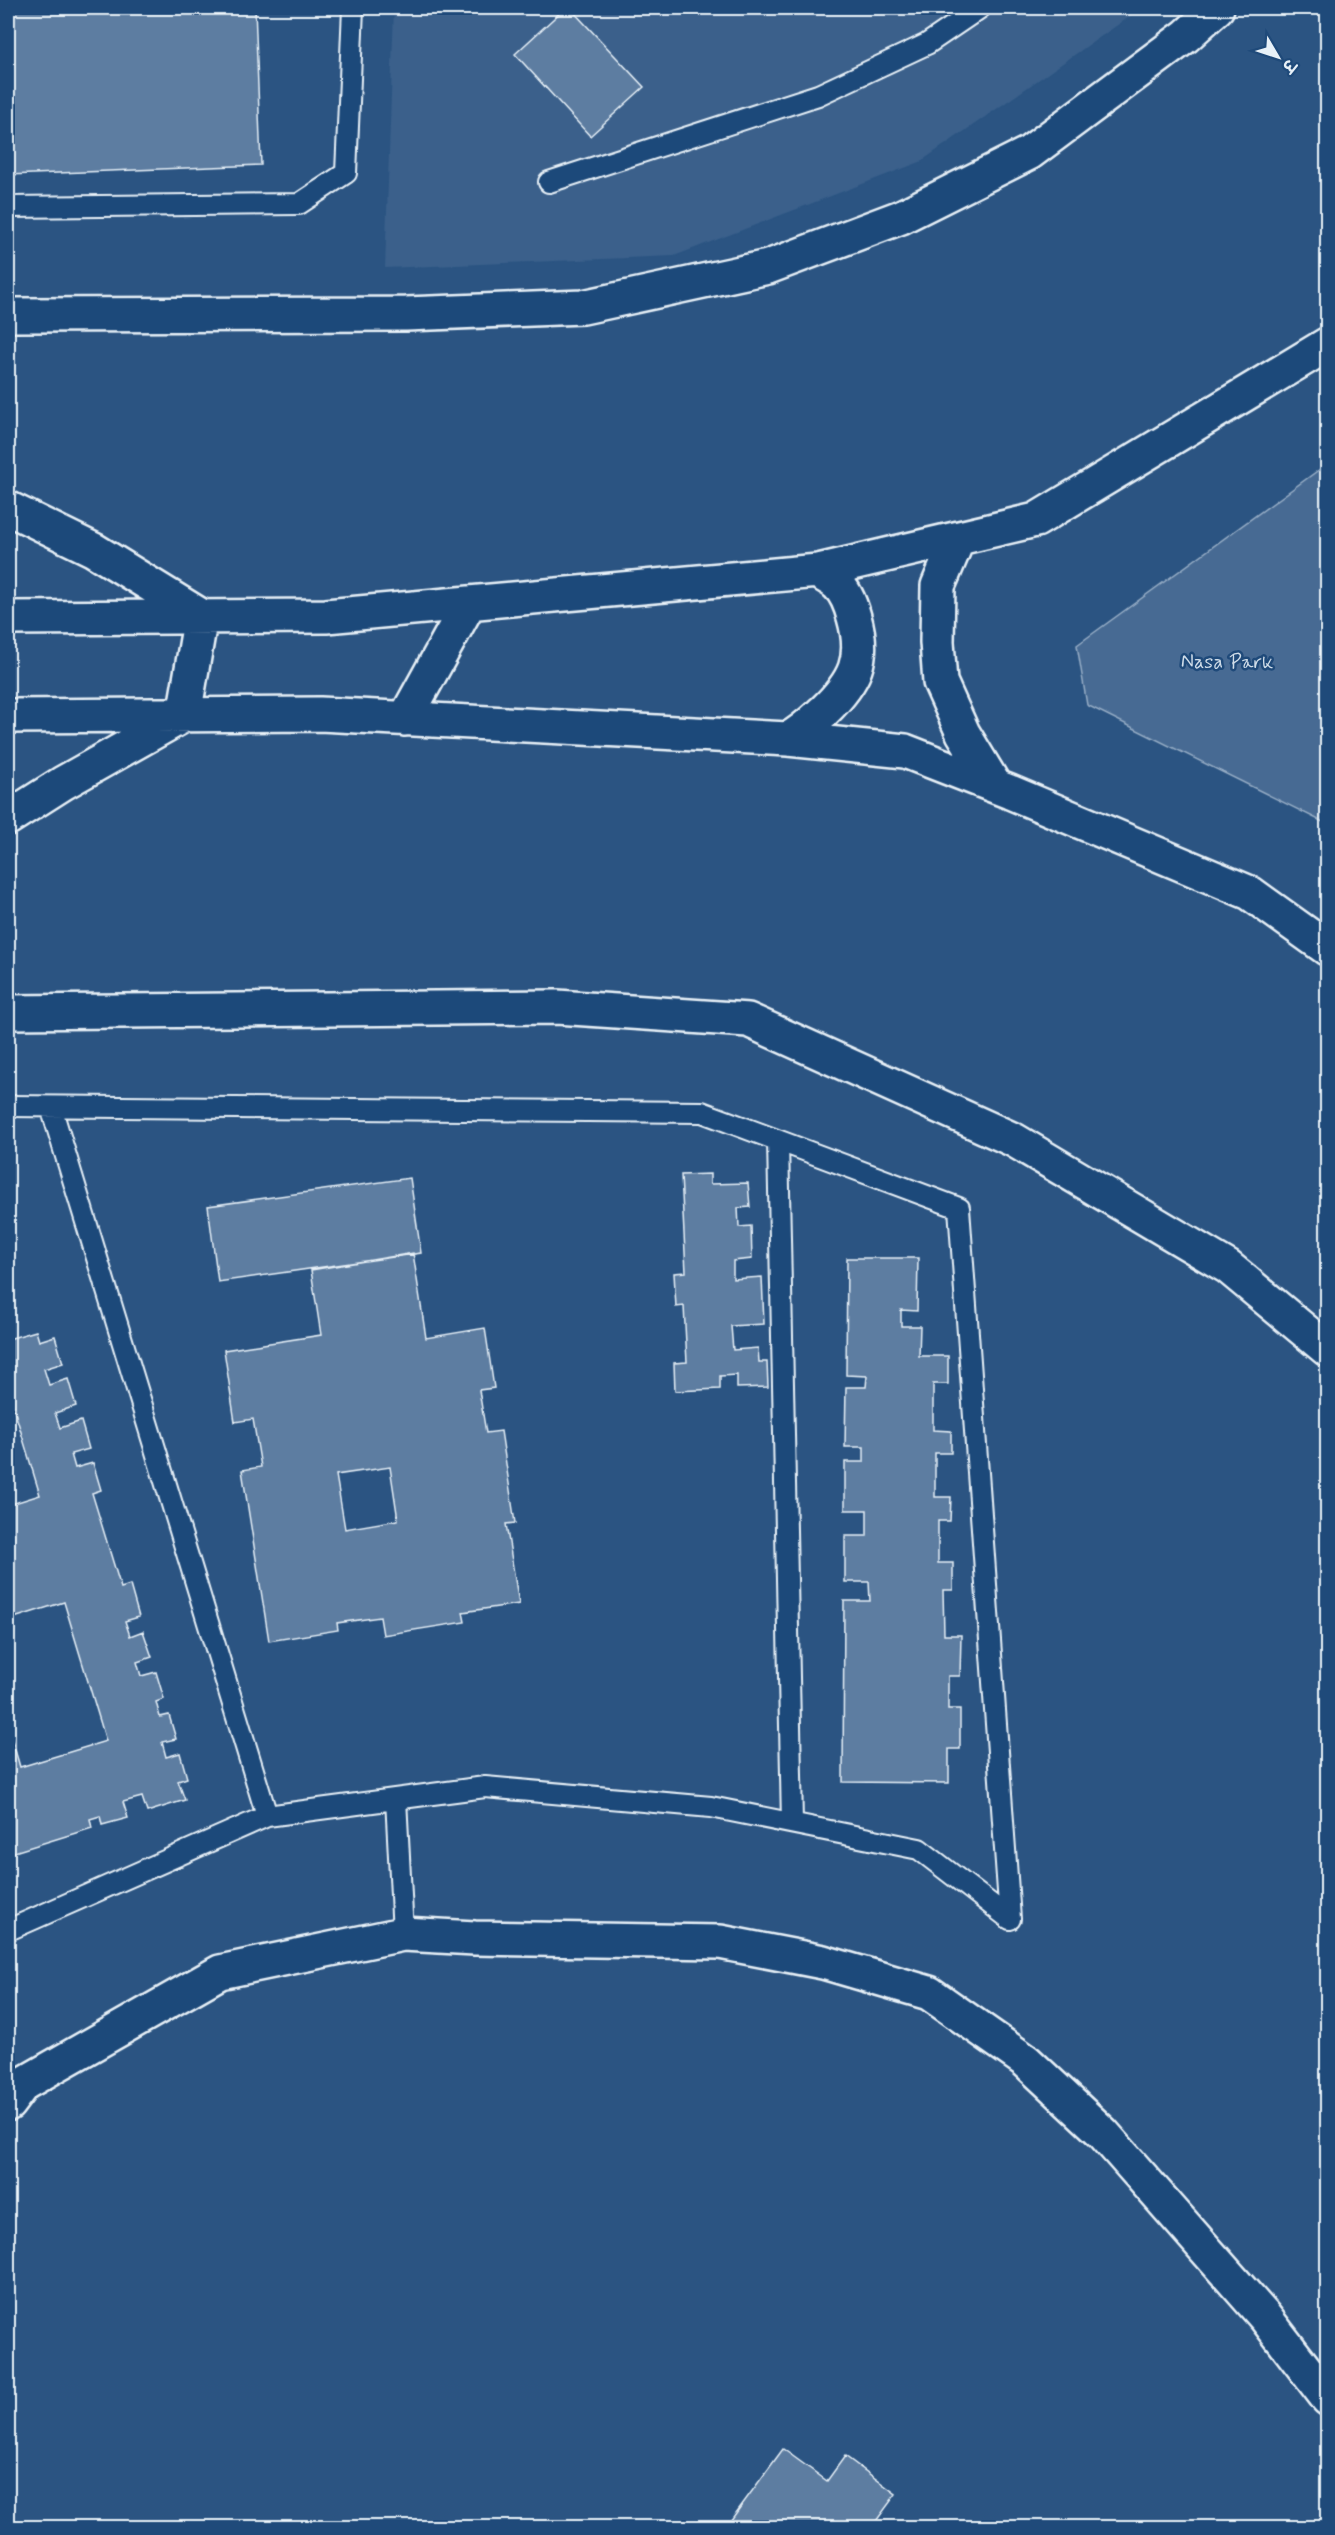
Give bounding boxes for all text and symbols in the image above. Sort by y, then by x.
north arrow [1248,27,1308,87]
text: उ [1276,53,1301,77]
park label: Nasa Park [1181,649,1273,676]

